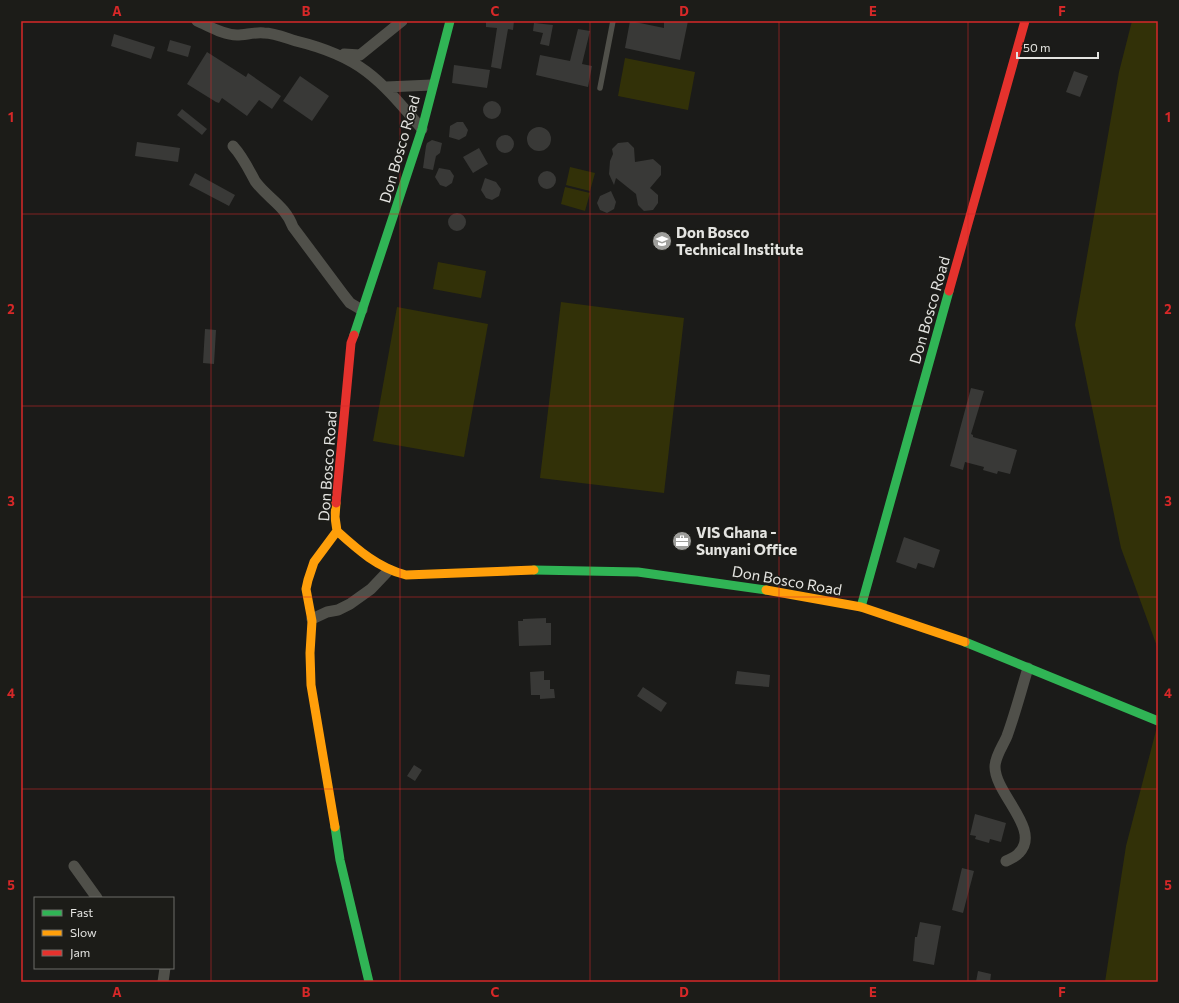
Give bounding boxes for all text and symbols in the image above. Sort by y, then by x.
text: A [112,3,122,19]
text: B [302,3,311,19]
text: C [491,3,500,19]
text: D [679,3,689,19]
text: E [869,3,877,19]
text: F [1058,3,1066,19]
scale bar [1017,34,1098,60]
text: 50 m [1023,40,1051,54]
street label: Don Bosco Road [375,93,423,205]
text: 1 [8,109,14,125]
text: 1 [1165,109,1171,125]
place label: Don Bosco Technical Institute [676,223,803,258]
school or university icon: Don Bosco Technical Institute [651,230,673,252]
street label: Don Bosco Road [905,254,953,366]
text: 2 [7,301,15,317]
text: 2 [1164,301,1172,317]
street label: Don Bosco Road [314,410,340,522]
text: 3 [7,493,15,509]
text: 3 [1164,493,1172,509]
place label: VIS Ghana - Sunyani Office [696,523,797,558]
office icon: VIS Ghana - Sunyani Office [671,530,693,552]
street label: Don Bosco Road [731,561,843,599]
text: 4 [7,685,15,701]
text: 4 [1164,685,1172,701]
text: 5 [7,877,15,893]
text: 5 [1164,877,1172,893]
legend [34,897,174,969]
text: Fast [70,905,93,919]
text: Slow [70,925,97,939]
text: Jam [70,945,90,960]
text: A [112,984,122,1000]
text: B [302,984,311,1000]
text: C [491,984,500,1000]
text: D [679,984,689,1000]
text: E [869,984,877,1000]
text: F [1058,984,1066,1000]

